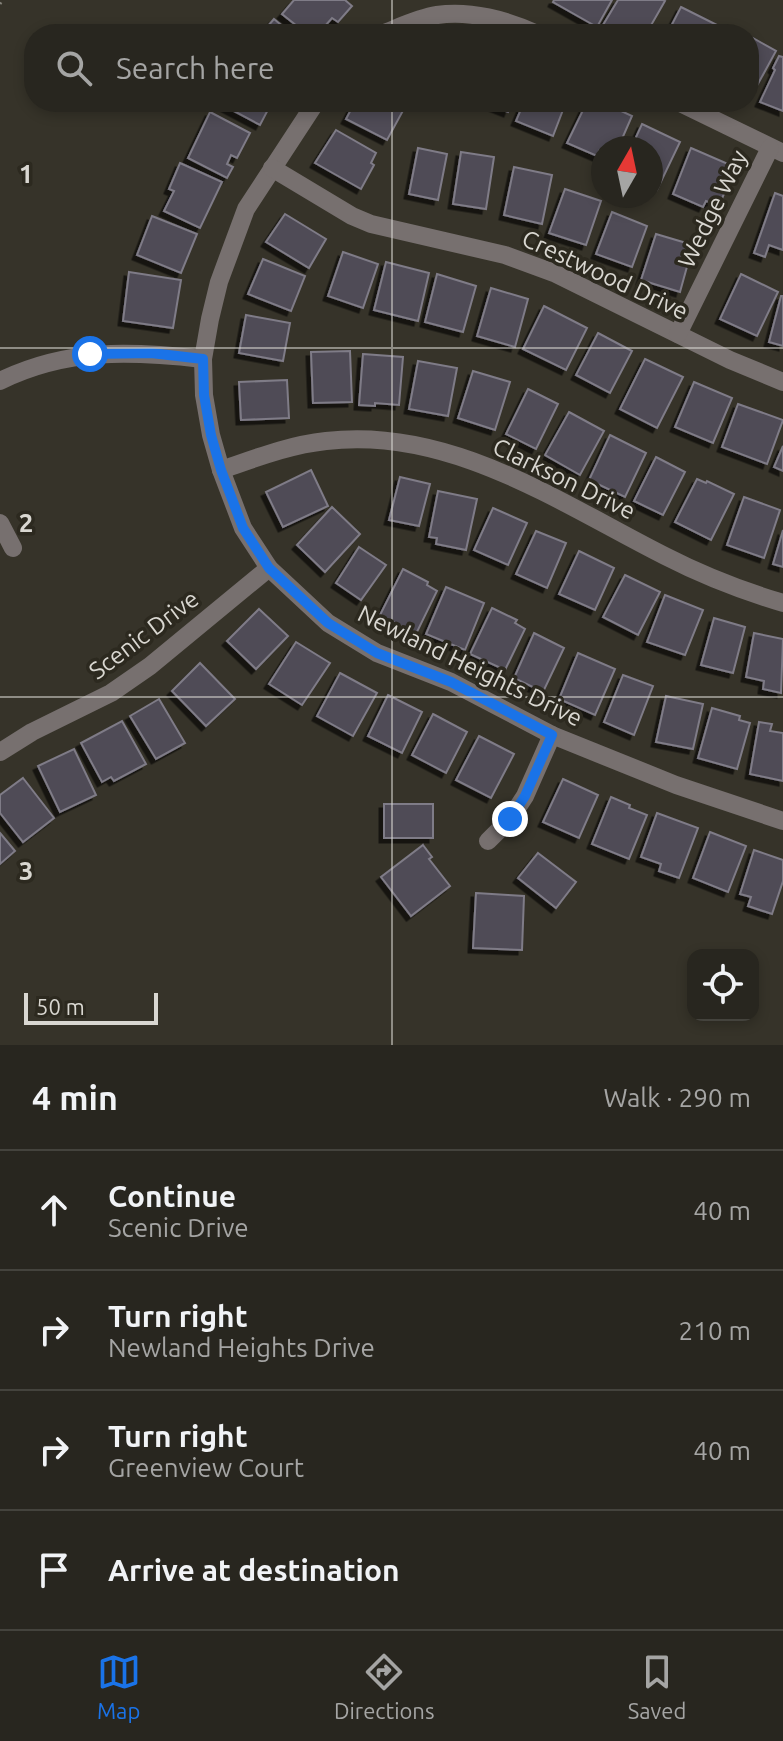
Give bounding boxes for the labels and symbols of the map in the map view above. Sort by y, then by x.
north arrow [591,136,663,208]
street label: Wedge Way [673,145,753,272]
text: 1 [19,159,33,188]
street label: Crestwood Drive [518,224,692,325]
route start [72,336,108,372]
street label: Clarkson Drive [489,432,640,525]
text: 2 [19,508,33,537]
street label: Scenic Drive [84,585,204,684]
street label: Newland Heights Drive [354,599,587,732]
route end [492,801,528,837]
text: 3 [19,856,33,885]
scale bar [24,989,158,1025]

